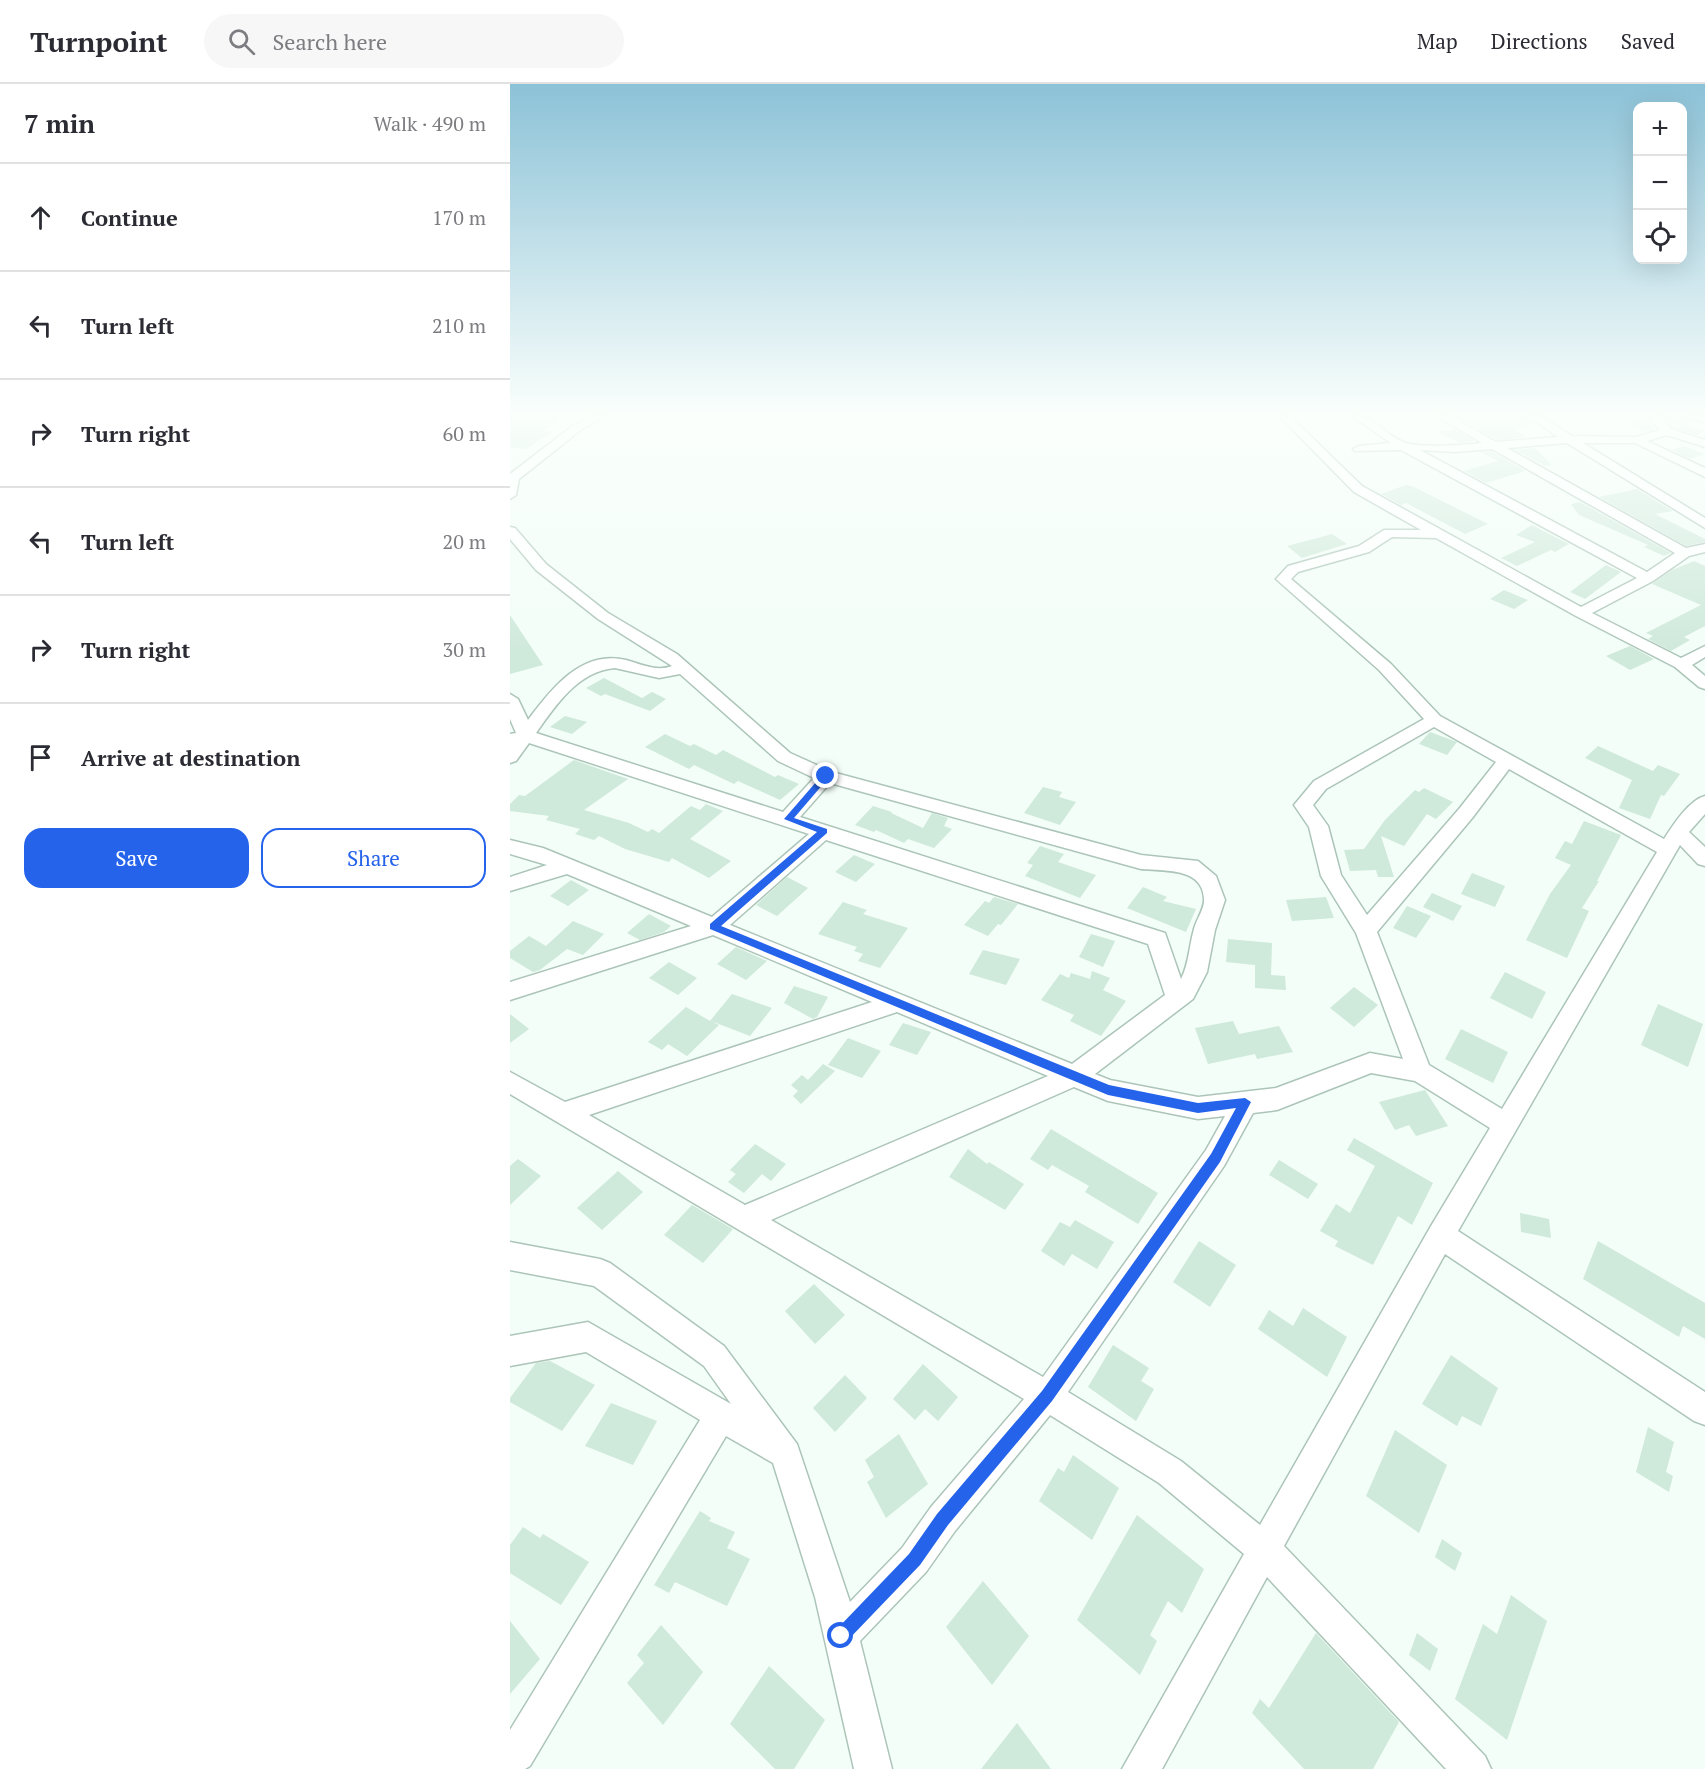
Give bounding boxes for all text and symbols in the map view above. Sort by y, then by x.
search box [204,14,624,68]
text: Turnpoint [30,23,168,60]
icon: search [225,25,258,58]
text: Search here [273,27,387,56]
text: Map [1417,27,1458,55]
text: Directions [1491,27,1588,55]
text: Saved [1621,27,1675,55]
map controls [1633,102,1687,264]
button: + [1633,102,1687,156]
text: 7 min [24,106,95,140]
text: Walk · 490 m [374,110,486,137]
button: − [1633,156,1687,210]
icon: ahead [24,201,57,234]
text: Continue [81,203,178,232]
text: 170 m [432,204,486,231]
button: locate [1633,210,1687,264]
icon: left [24,309,57,342]
text: Turn left [81,311,174,340]
text: 210 m [432,312,486,339]
icon: right [24,417,57,450]
text: Turn right [81,419,190,448]
text: 60 m [443,420,486,447]
icon: left [24,525,57,558]
text: Turn left [81,527,174,556]
text: 20 m [443,528,486,555]
icon: right [24,633,57,666]
text: Turn right [81,635,190,664]
text: 30 m [443,636,486,663]
icon: arrive [24,741,57,774]
text: Arrive at destination [81,743,300,772]
route end [812,762,838,788]
button: Save [24,828,249,888]
button: Share [261,828,486,888]
route start [827,1622,853,1648]

